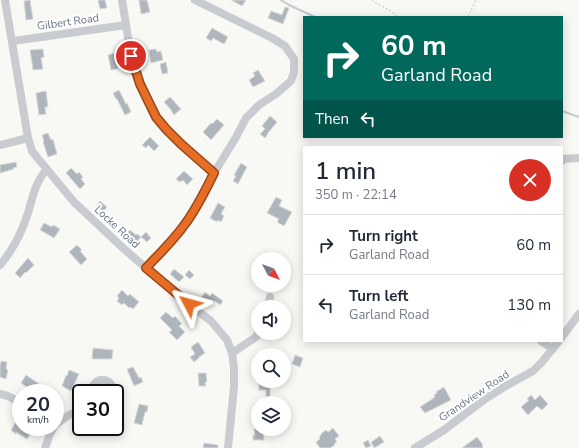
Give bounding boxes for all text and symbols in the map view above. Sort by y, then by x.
street label: Gilbert Road [36,10,100,34]
text: 60 m [381,27,447,65]
icon: right [315,32,367,84]
pin [114,39,148,73]
icon: arrive [120,45,142,67]
text: Garland Road [381,63,492,87]
icon: left [357,108,379,130]
text: Then [315,109,349,129]
text: 1 min [315,155,376,187]
button: close [509,159,551,201]
text: 350 m · 22:14 [315,186,397,204]
street label: Locke Road [91,202,143,252]
text: Turn right [349,226,418,246]
icon: right [315,234,337,256]
text: 60 m [516,235,551,255]
text: Garland Road [349,246,429,264]
north arrow [251,252,291,292]
map controls [251,252,291,436]
position arrow [168,283,210,325]
text: Turn left [349,286,408,306]
icon: left [315,294,337,316]
text: 130 m [507,295,551,315]
button: sound [251,300,291,340]
text: Garland Road [349,306,429,324]
button: search [251,348,291,388]
street label: Grandview Road [436,367,512,425]
speed limit sign: 30 [72,384,124,436]
text: 20 [26,391,50,418]
button: layers [251,396,291,436]
text: km/h [27,413,49,427]

